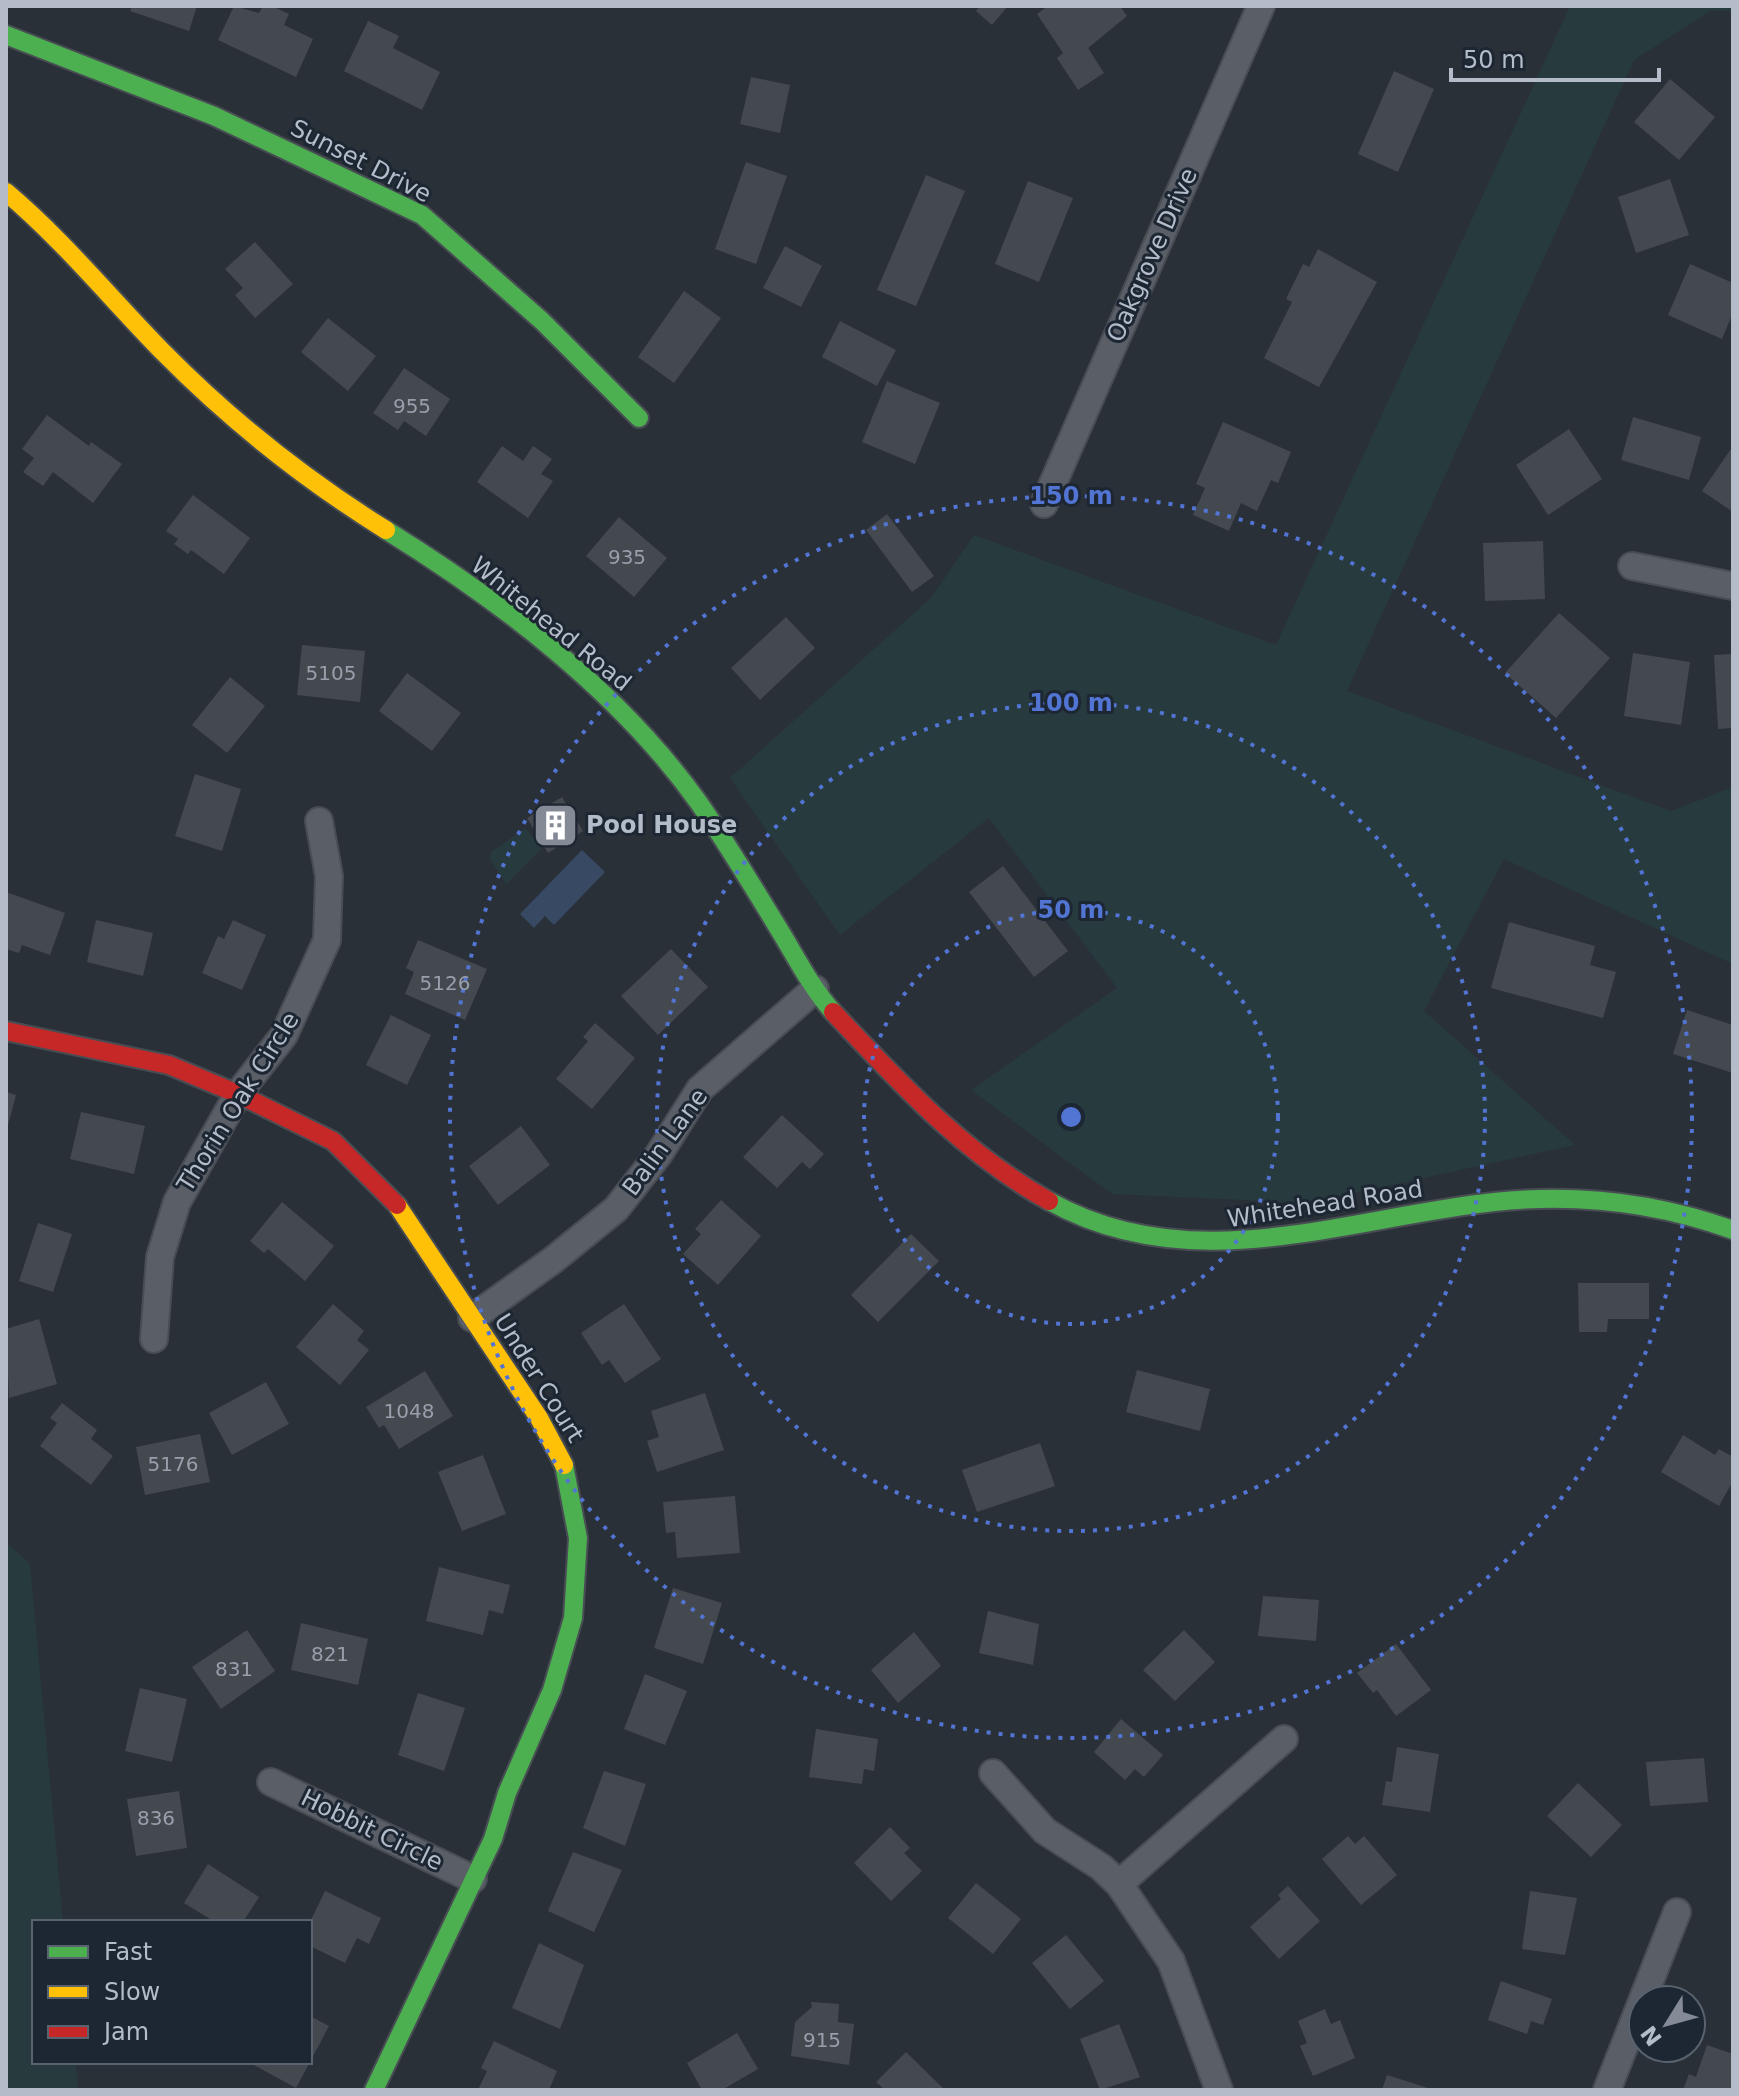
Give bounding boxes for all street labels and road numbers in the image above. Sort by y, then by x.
street label: Sunset Drive [286,114,436,208]
street label: Oakgrove Drive [1101,164,1203,346]
street label: Whitehead Road [465,551,637,697]
street label: Thorin Oak Circle [171,1007,305,1198]
street label: Balin Lane [617,1083,713,1201]
street label: Whitehead Road [1225,1175,1425,1233]
street label: Under Court [488,1309,590,1447]
street label: Hobbit Circle [297,1784,447,1876]

